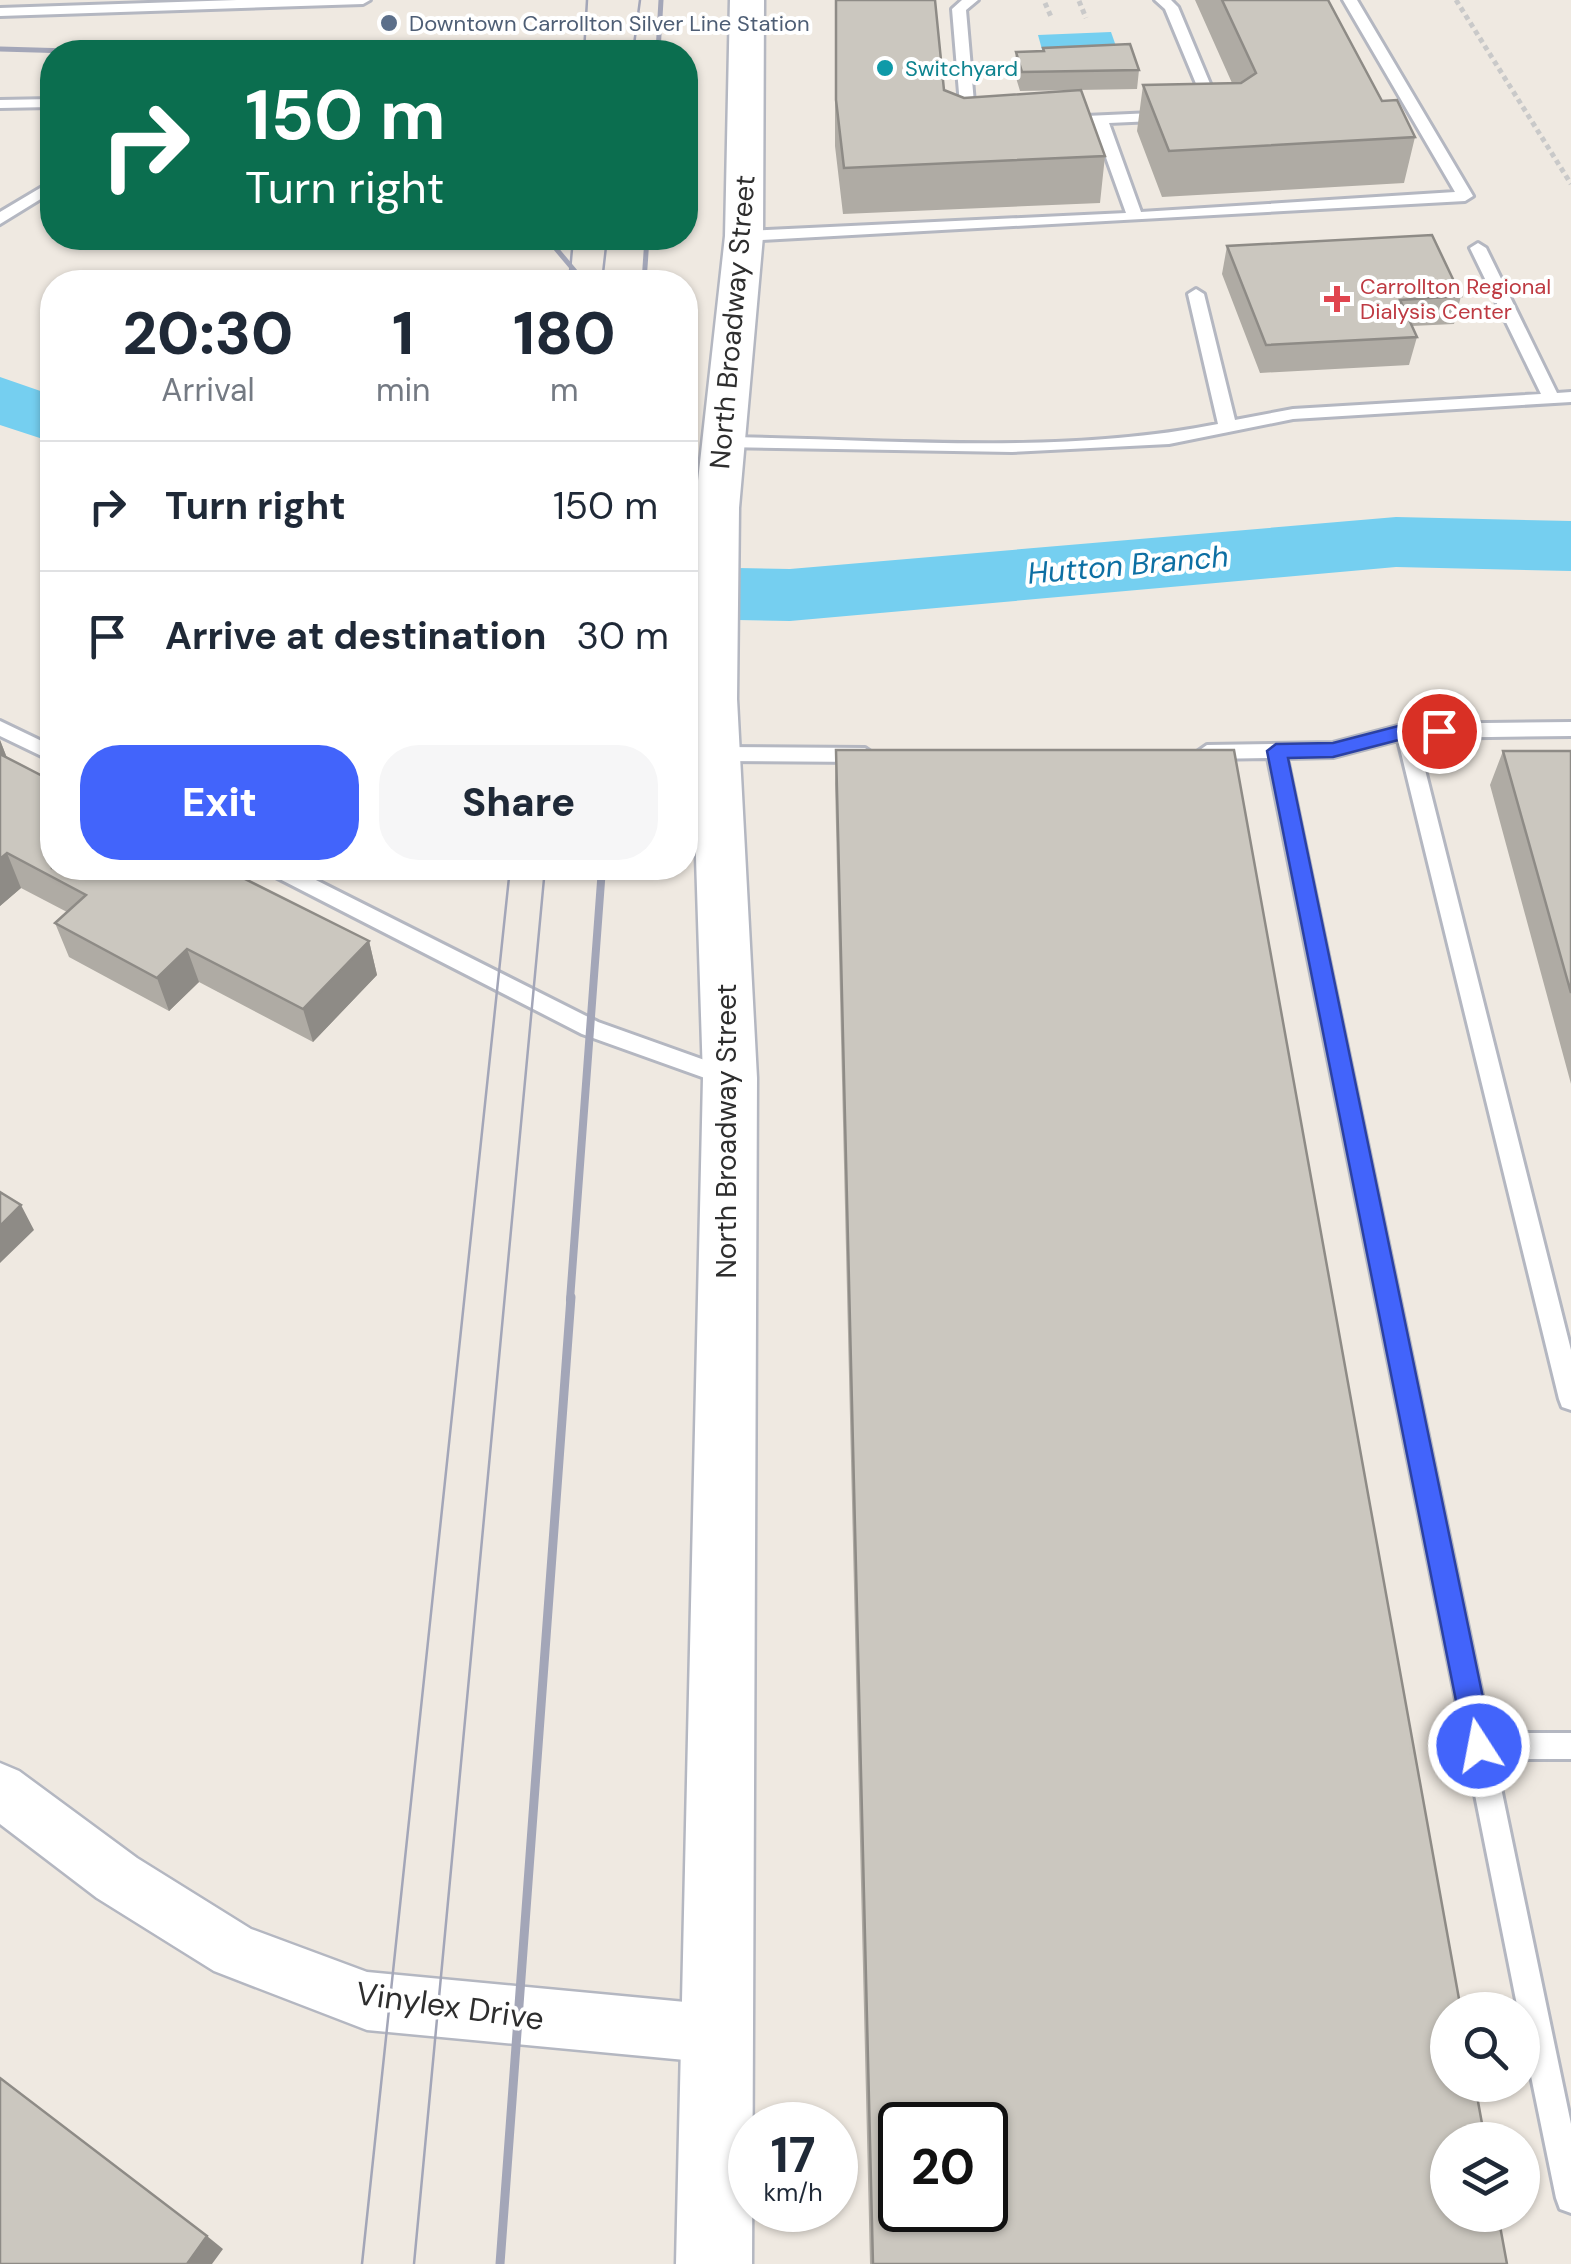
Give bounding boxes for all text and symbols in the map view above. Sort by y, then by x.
place label: Downtown Carrollton Silver Line Station [409,9,810,38]
marker: Downtown Carrollton Silver Line Station [378,12,400,34]
place label: Switchyard [905,54,1018,83]
marker: Switchyard [874,57,896,79]
text: 150 m [245,70,446,161]
icon: right [80,80,210,210]
text: Turn right [245,158,444,217]
street label: North Broadway Street [701,174,764,471]
place label: Carrollton Regional Dialysis Center [1360,272,1551,326]
marker: Carrollton Regional Dialysis Center [1324,286,1350,312]
text: 20:30 [122,294,293,373]
text: 1 [392,294,414,373]
text: 180 [513,294,616,373]
text: Arrival [161,369,255,411]
text: min [376,369,430,411]
text: m [550,369,578,411]
icon: right [80,479,135,534]
text: Turn right [165,481,346,531]
text: 150 m [553,481,658,531]
water label: Hutton Branch [1026,536,1230,593]
icon: arrive [80,609,135,664]
text: Arrive at destination [165,611,547,661]
text: 30 m [577,611,669,661]
pin [1397,689,1482,774]
icon: arrive [1412,704,1467,759]
button: Exit [80,745,359,860]
button: Share [379,745,658,860]
street label: North Broadway Street [708,984,745,1278]
position arrow [1427,1694,1531,1798]
street label: Vinylex Drive [353,1972,547,2040]
map controls [1430,1992,1540,2232]
button: search [1430,1992,1540,2102]
speed limit sign: 20 [878,2102,1008,2232]
text: 17 [770,2122,816,2188]
button: layers [1430,2122,1540,2232]
text: km/h [763,2176,823,2209]

